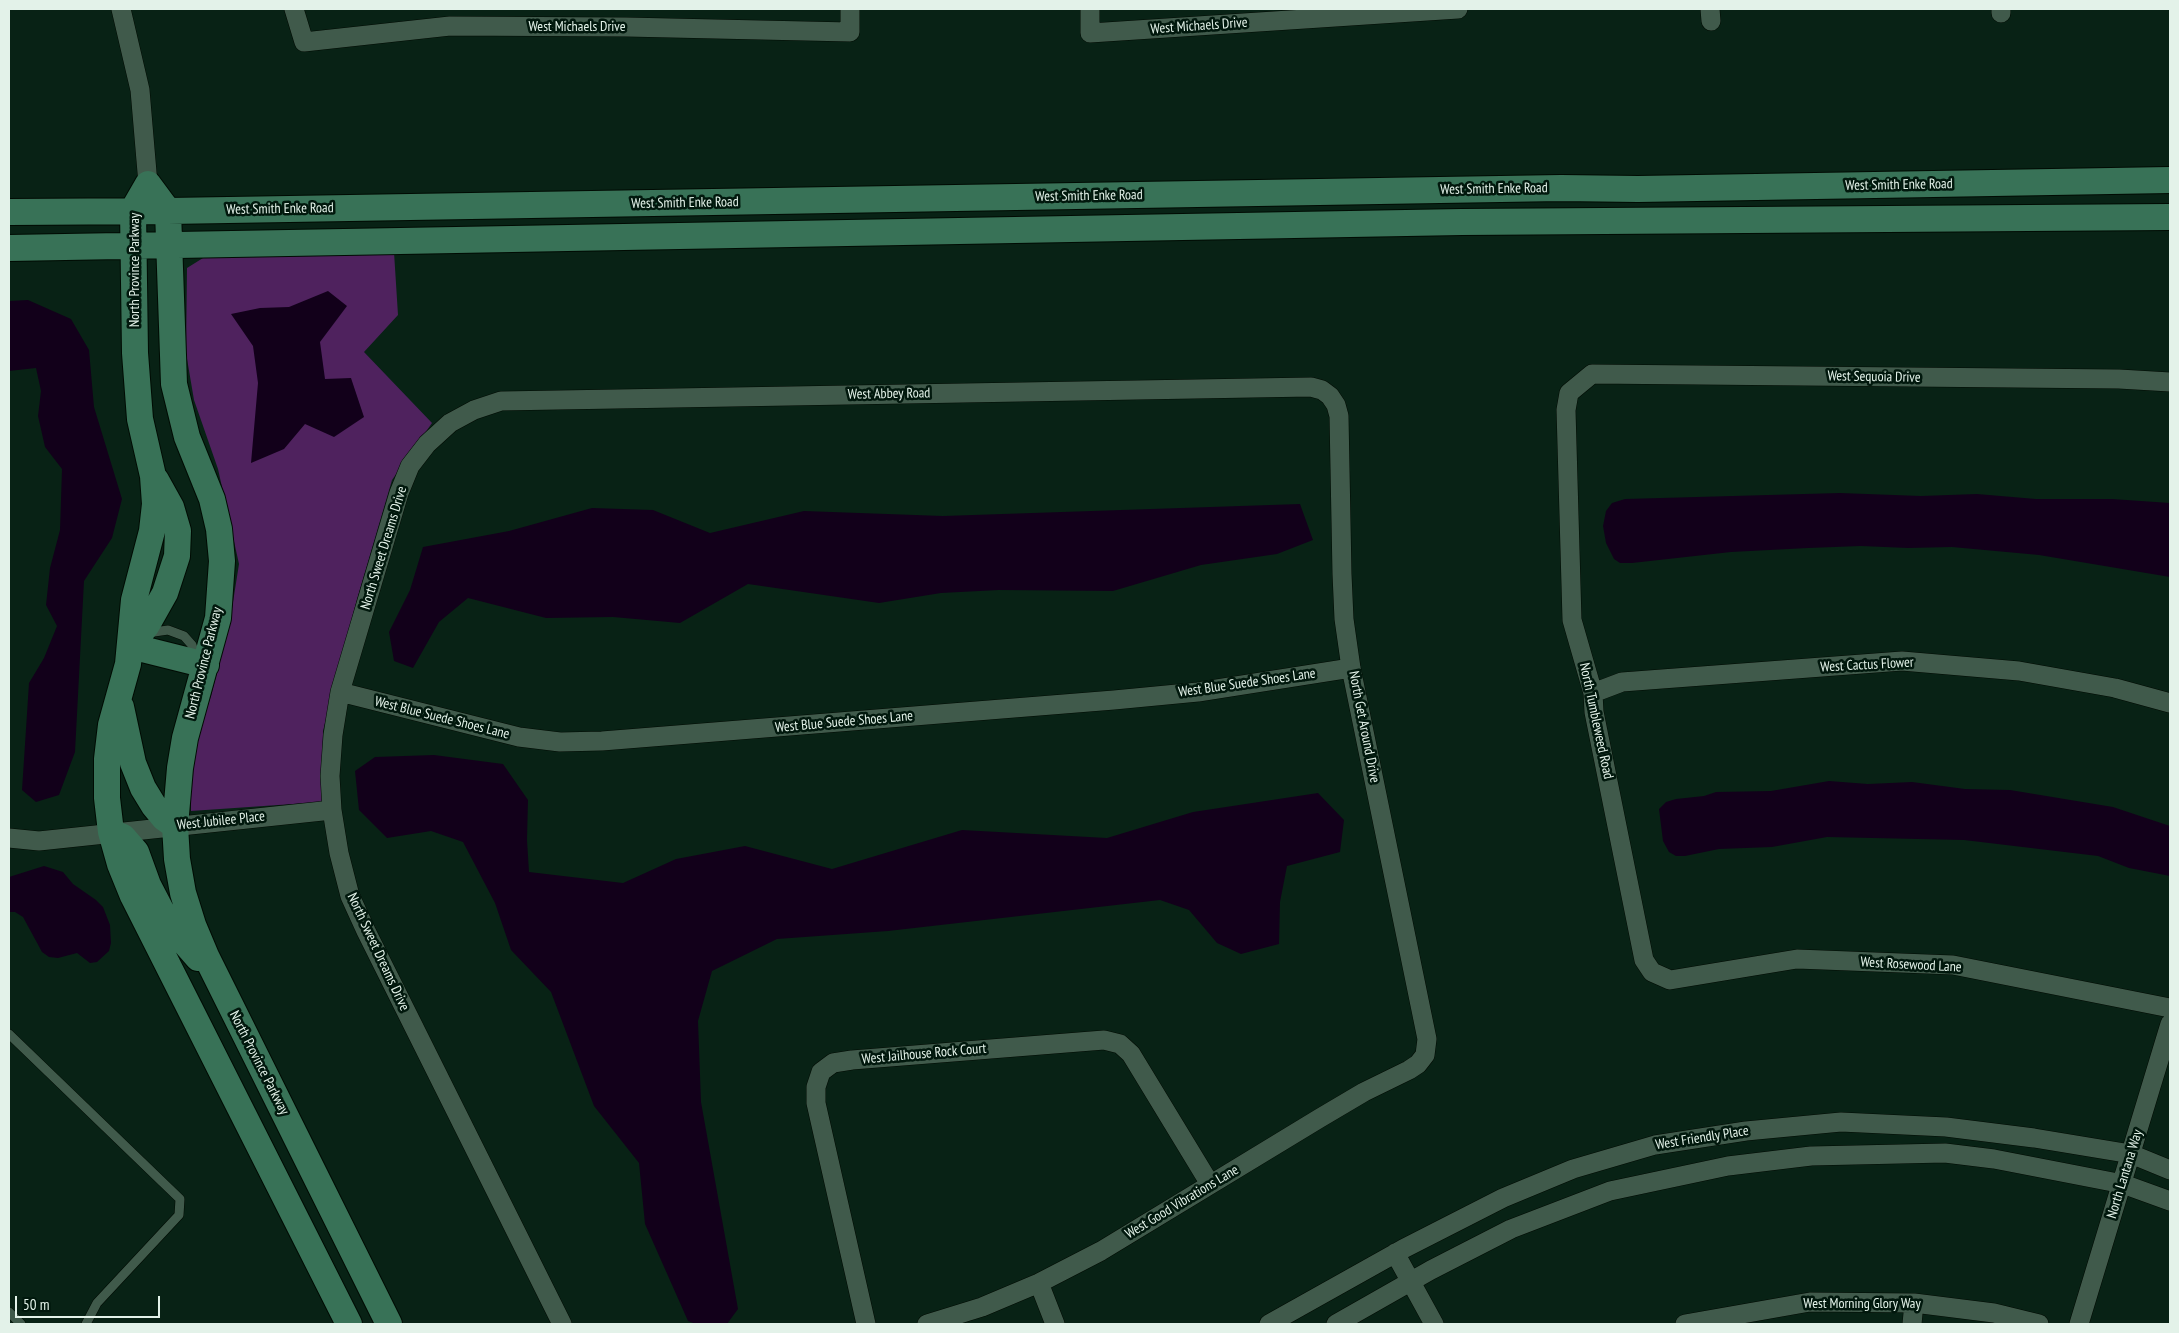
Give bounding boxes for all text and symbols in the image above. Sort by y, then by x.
street label: West Michaels Drive [1150,14,1248,38]
street label: West Michaels Drive [528,19,626,35]
street label: West Smith Enke Road [1845,176,1953,194]
street label: West Smith Enke Road [1440,180,1548,198]
street label: West Smith Enke Road [1035,187,1143,205]
street label: West Smith Enke Road [631,194,739,212]
street label: West Smith Enke Road [226,200,334,218]
street label: North Province Parkway [127,213,143,327]
street label: West Sequoia Drive [1827,368,1921,386]
street label: West Abbey Road [848,385,930,403]
street label: North Sweet Dreams Drive [357,484,411,612]
street label: North Province Parkway [182,605,226,721]
street label: West Cactus Flower [1820,654,1914,676]
street label: North Tumbleweed Road [1575,661,1617,781]
street label: West Blue Suede Shoes Lane [1177,665,1317,701]
street label: North Get Around Drive [1345,670,1383,784]
street label: West Blue Suede Shoes Lane [373,693,511,743]
street label: West Blue Suede Shoes Lane [774,708,914,736]
street label: West Jubilee Place [176,808,266,834]
street label: North Sweet Dreams Drive [343,890,413,1014]
street label: West Rosewood Lane [1860,954,1962,976]
street label: North Province Parkway [226,1008,292,1118]
street label: West Jailhouse Rock Court [861,1040,987,1068]
street label: West Friendly Place [1654,1122,1750,1154]
street label: North Lantana Way [2104,1128,2146,1220]
street label: West Good Vibrations Lane [1122,1162,1242,1242]
scale bar [18,1286,162,1318]
text: 50 m [23,1295,49,1314]
street label: West Morning Glory Way [1803,1296,1921,1312]

